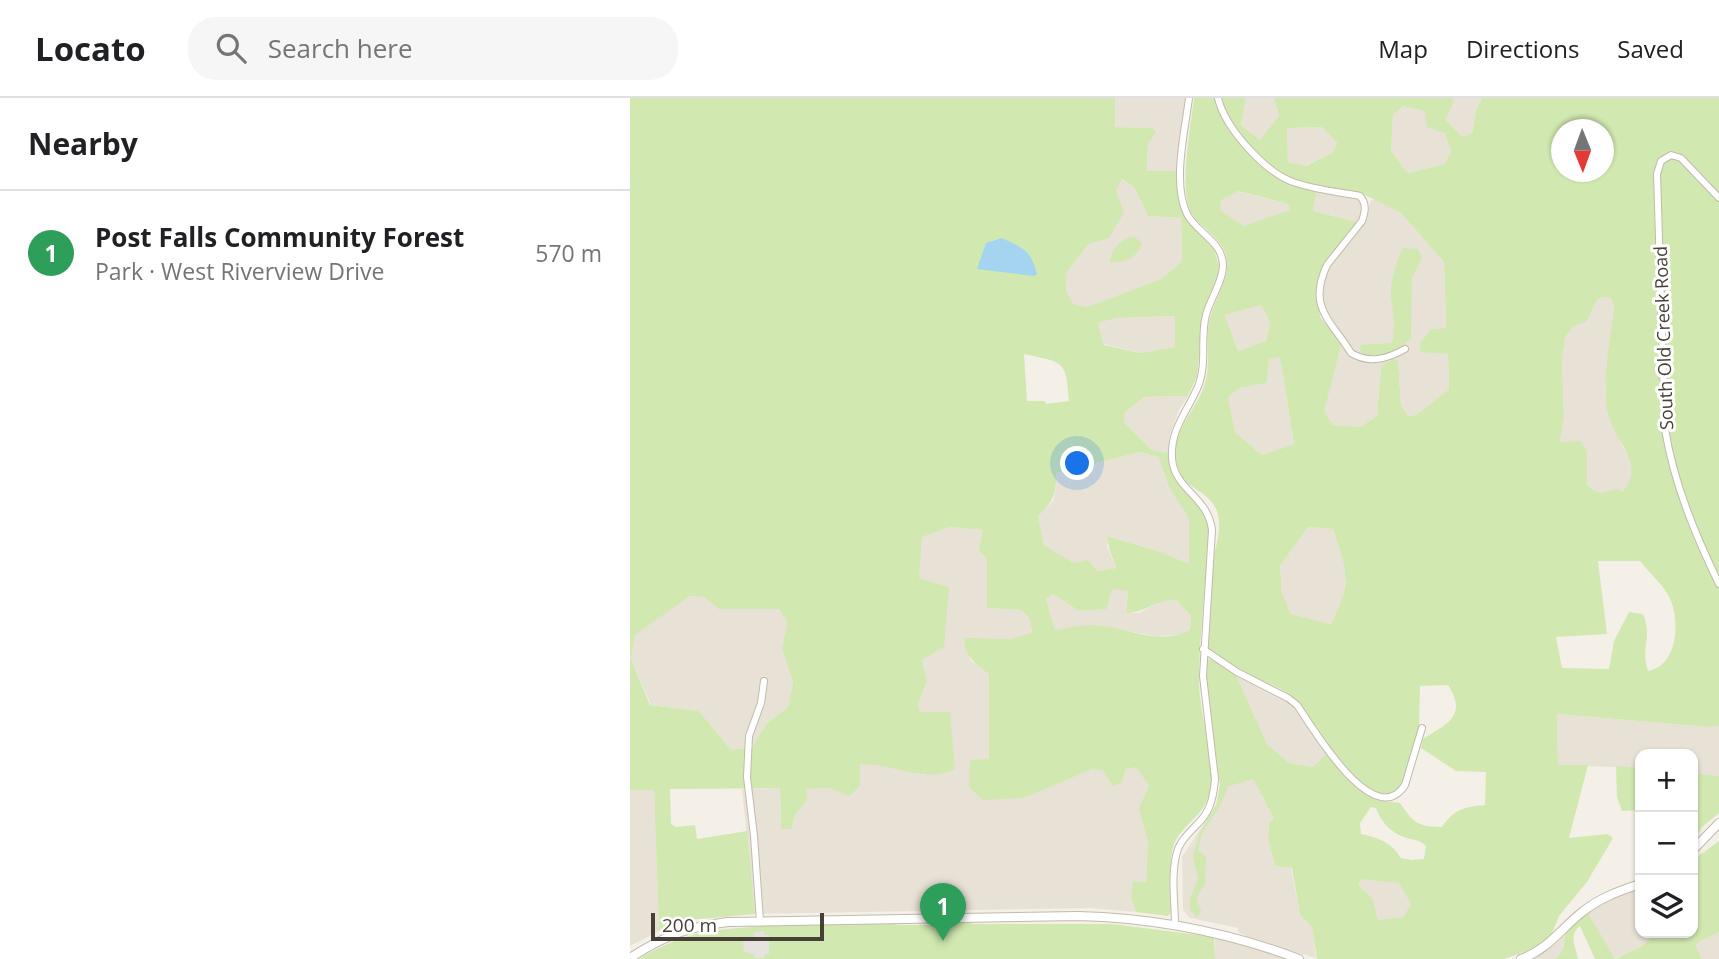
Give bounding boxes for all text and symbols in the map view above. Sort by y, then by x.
search box [188,17,678,80]
text: Locato [35,26,146,71]
icon: search [212,29,250,67]
text: Search here [268,30,413,66]
text: Map [1378,32,1428,65]
text: Directions [1466,32,1579,65]
text: Saved [1617,32,1684,65]
north arrow [1551,119,1614,182]
text: Nearby [28,123,138,164]
text: Post Falls Community Forest [95,219,464,255]
text: 1 [44,237,58,269]
text: 570 m [535,237,602,269]
street label: South Old Creek Road [1648,246,1678,430]
text: Park · West Riverview Drive [95,255,385,287]
your location [1060,446,1094,480]
map controls [1635,749,1698,938]
button: + [1635,749,1698,812]
button: − [1635,812,1698,875]
button: layers [1635,875,1698,938]
pin: 1 [920,883,966,941]
scale bar [651,910,824,942]
text: 200 m [662,912,717,938]

